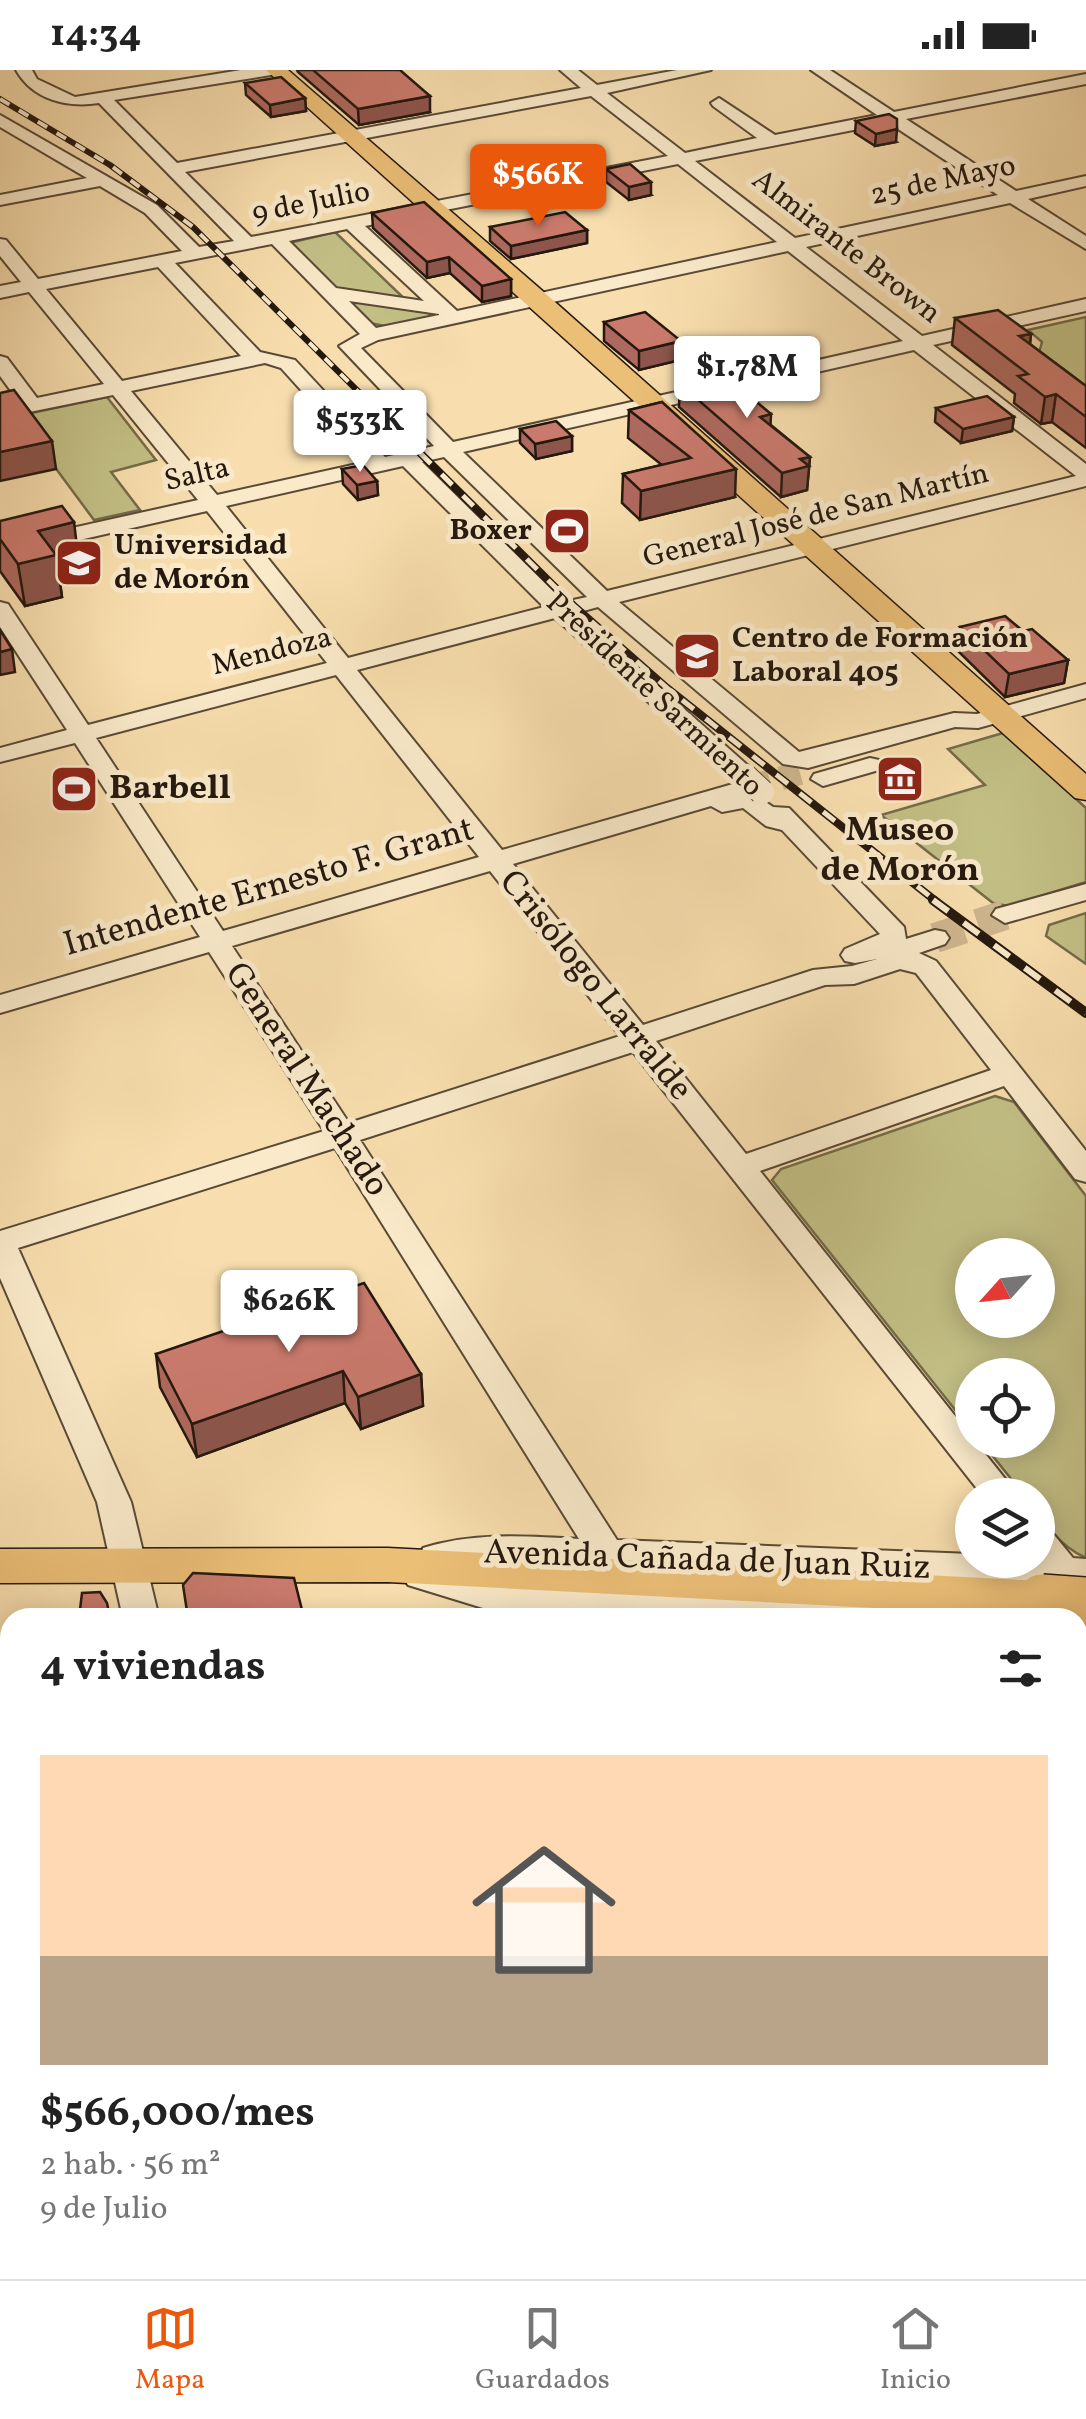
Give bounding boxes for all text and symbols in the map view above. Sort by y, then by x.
text: 14:34 [50,9,142,62]
pin: $566K [468,144,608,229]
street label: 25 de Mayo [866,145,1020,217]
text: $566K [492,154,584,198]
street label: Almirante Brown [743,160,949,334]
street label: 9 de Julio [248,171,374,235]
pin: $1.78M [666,336,828,421]
text: $1.78M [696,346,798,390]
pin: $533K [290,390,430,475]
text: $533K [316,400,404,444]
street label: Salta [160,447,234,503]
street label: General José de San Martín [639,453,993,579]
sports icon: Boxer [541,505,593,557]
place label: Boxer [449,510,532,552]
place label: Universidad de Morón [114,525,287,601]
school or university icon: Universidad de Morón [53,537,105,589]
street label: Presidente Sarmiento [536,583,772,807]
street label: Mendoza [208,617,336,687]
place label: Centro de Formación Laboral 405 [732,618,1028,694]
school or university icon: Centro de Formación Laboral 405 [671,630,723,682]
museum icon: Museo de Morón [874,753,926,805]
sports icon: Barbell [48,763,100,815]
place label: Barbell [109,765,231,813]
street label: Intendente Ernesto F. Grant [58,806,480,970]
place label: Museo de Morón [821,807,979,895]
street label: Crisólogo Larralde [487,860,703,1112]
street label: General Machado [212,953,400,1207]
north arrow [955,1238,1055,1338]
map controls [955,1238,1055,1578]
pin: $626K [219,1270,359,1355]
text: $626K [243,1280,335,1324]
button: locate [955,1358,1055,1458]
button: layers [955,1478,1055,1578]
street label: Avenida Cañada de Juan Ruiz [483,1529,931,1593]
text: 4 viviendas [40,1639,265,1698]
icon: filters [993,1641,1048,1696]
icon: home [454,1820,634,2000]
text: $566,000/mes [40,2085,315,2144]
text: 2 hab. · 56 m² [40,2144,221,2188]
text: 9 de Julio [40,2188,167,2232]
tab: Mapa [135,2301,205,2400]
tab: Guardados [475,2301,610,2400]
tab: Inicio [880,2301,951,2400]

